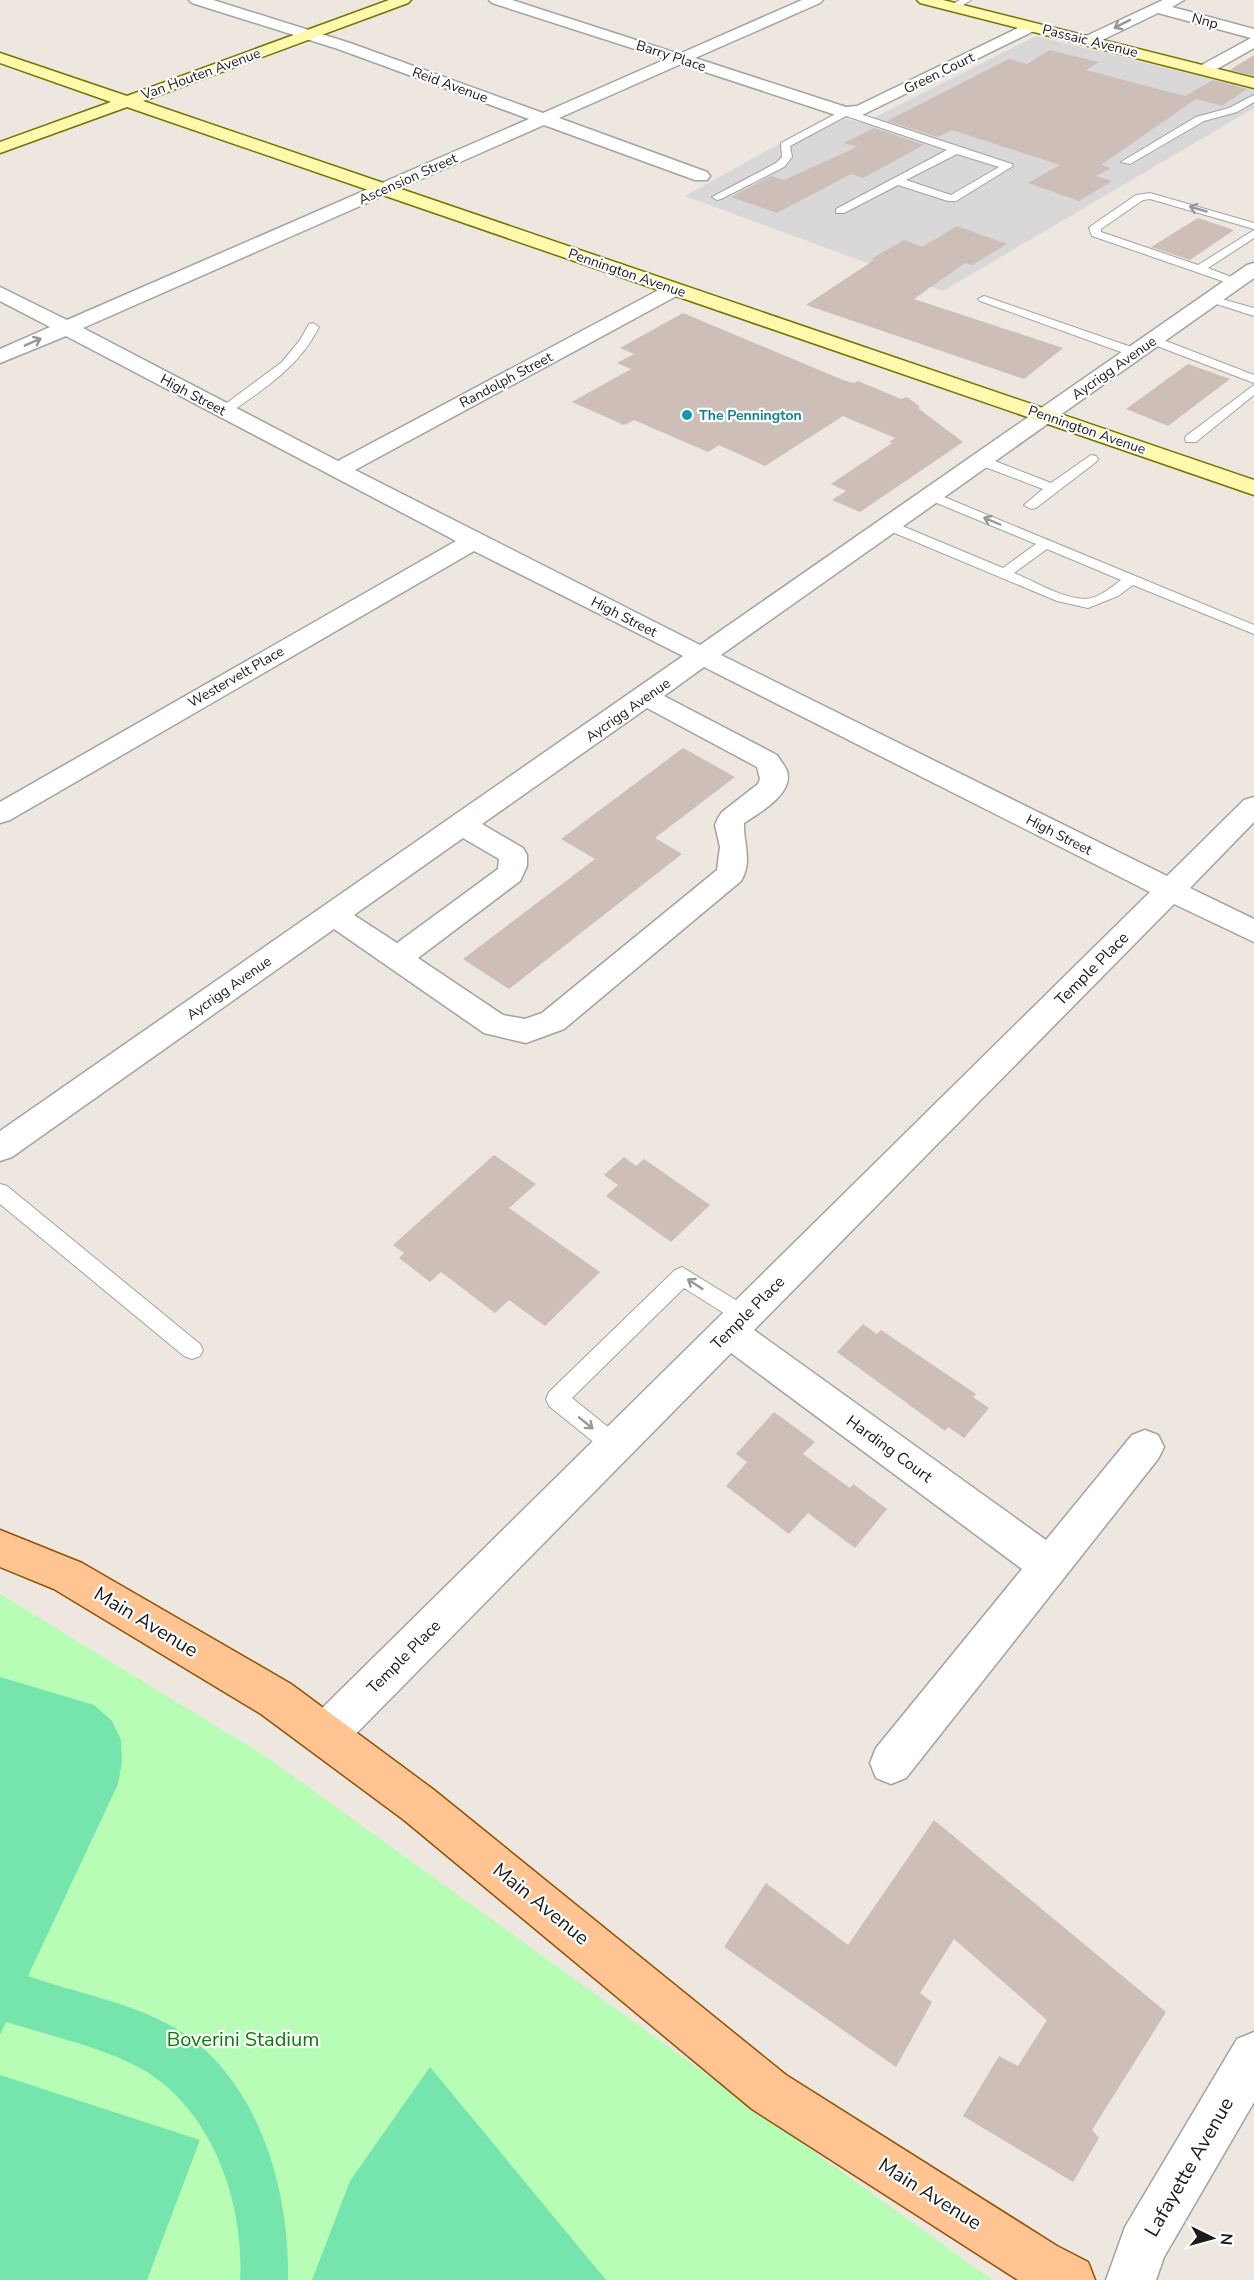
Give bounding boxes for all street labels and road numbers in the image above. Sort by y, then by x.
street label: Nnp [1190,8,1220,34]
street label: Passaic Avenue [1040,20,1140,62]
street label: Barry Place [634,36,708,76]
street label: Van Houten Avenue [138,44,263,105]
street label: Green Court [901,48,978,98]
street label: Reid Avenue [409,63,491,107]
street label: Ascension Street [356,149,460,209]
street label: Pennington Avenue [566,244,688,302]
street label: Aycrigg Avenue [1068,332,1160,404]
street label: Randolph Street [456,347,556,412]
street label: High Street [157,370,229,420]
street label: Pennington Avenue [1026,401,1148,459]
street label: High Street [588,592,660,642]
street label: Westervelt Place [185,642,287,712]
street label: Aycrigg Avenue [582,674,674,746]
street label: High Street [1023,810,1095,860]
street label: Temple Place [1050,927,1134,1011]
street label: Aycrigg Avenue [183,952,275,1024]
street label: Temple Place [706,1271,790,1355]
street label: Harding Court [841,1410,937,1488]
street label: Main Avenue [89,1580,203,1664]
street label: Temple Place [362,1615,446,1699]
street label: Main Avenue [487,1857,595,1951]
street label: Lafayette Avenue [1138,2092,1240,2242]
street label: Main Avenue [873,2152,987,2236]

